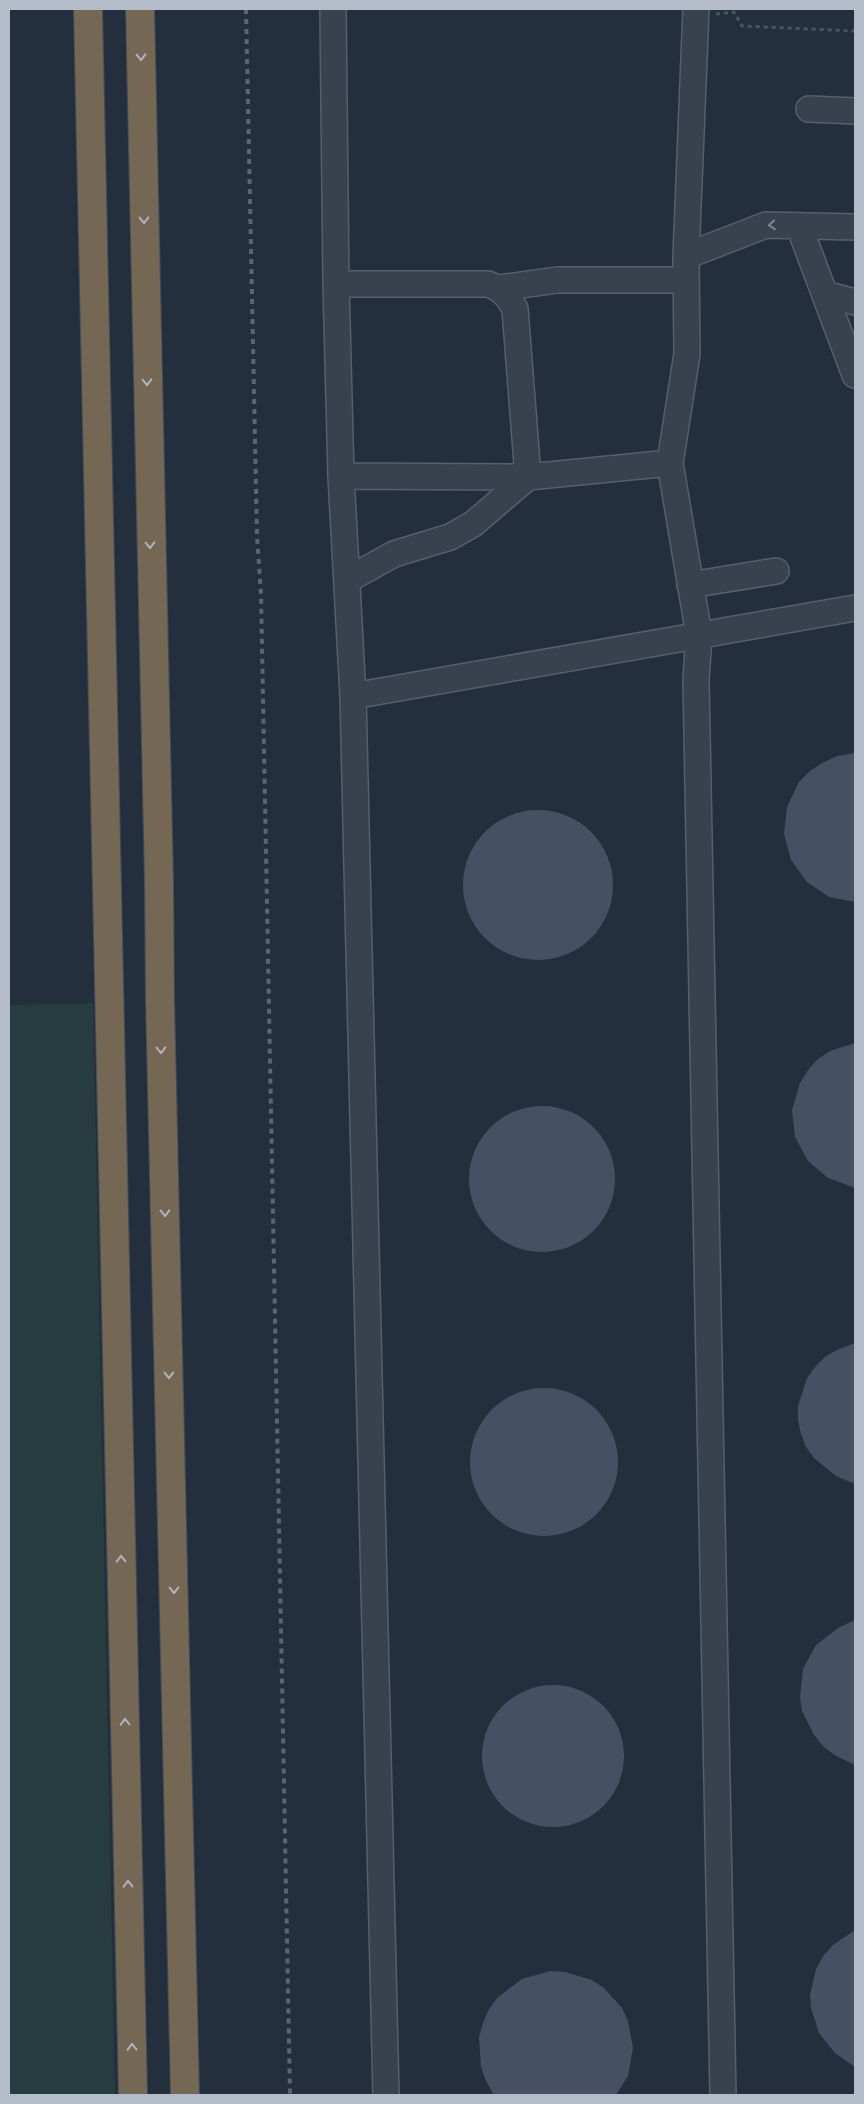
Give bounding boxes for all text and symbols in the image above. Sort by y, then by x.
one-way arrow [135,54,146,62]
one-way arrow [139,216,149,224]
one-way arrow [767,219,775,230]
one-way arrow [142,379,152,387]
one-way arrow [145,541,156,549]
one-way arrow [156,1046,166,1054]
one-way arrow [160,1209,170,1217]
one-way arrow [164,1372,174,1379]
one-way arrow [116,1555,126,1562]
one-way arrow [169,1586,179,1594]
one-way arrow [119,1717,130,1725]
one-way arrow [123,1880,133,1888]
one-way arrow [126,2042,137,2050]

